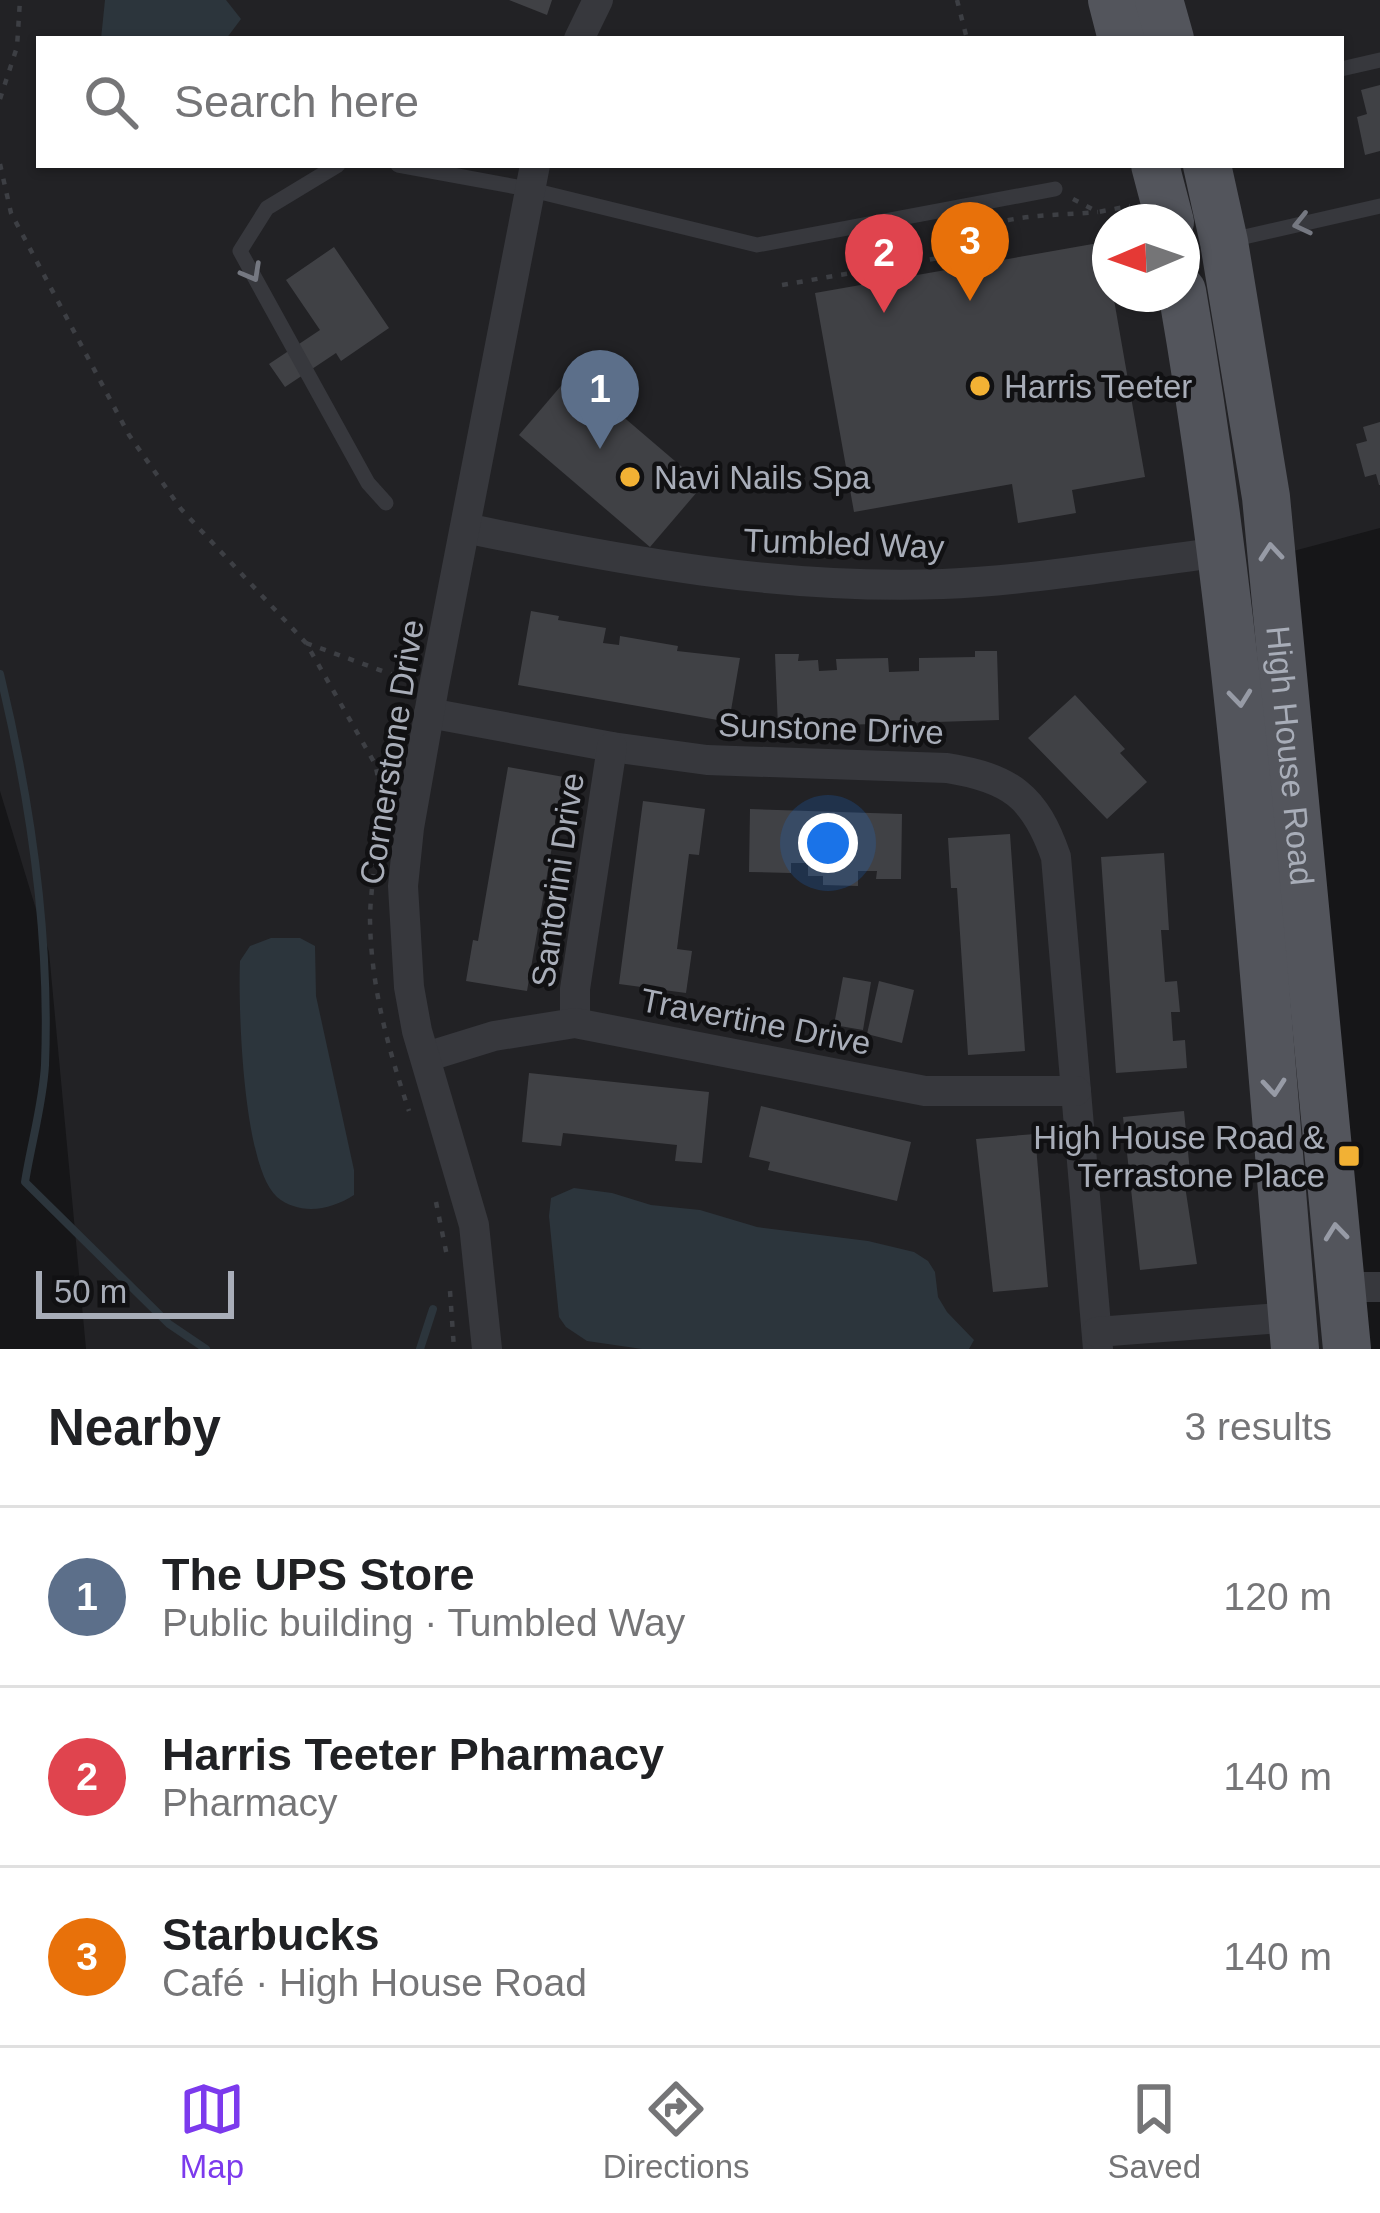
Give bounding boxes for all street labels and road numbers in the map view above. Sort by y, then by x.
street label: Tumbled Way [743,522,946,566]
street label: Cornerstone Drive [352,617,431,887]
street label: High House Road [1259,624,1321,887]
street label: Sunstone Drive [718,706,944,751]
street label: Santorini Drive [524,770,591,990]
street label: Travertine Drive [638,981,874,1062]

